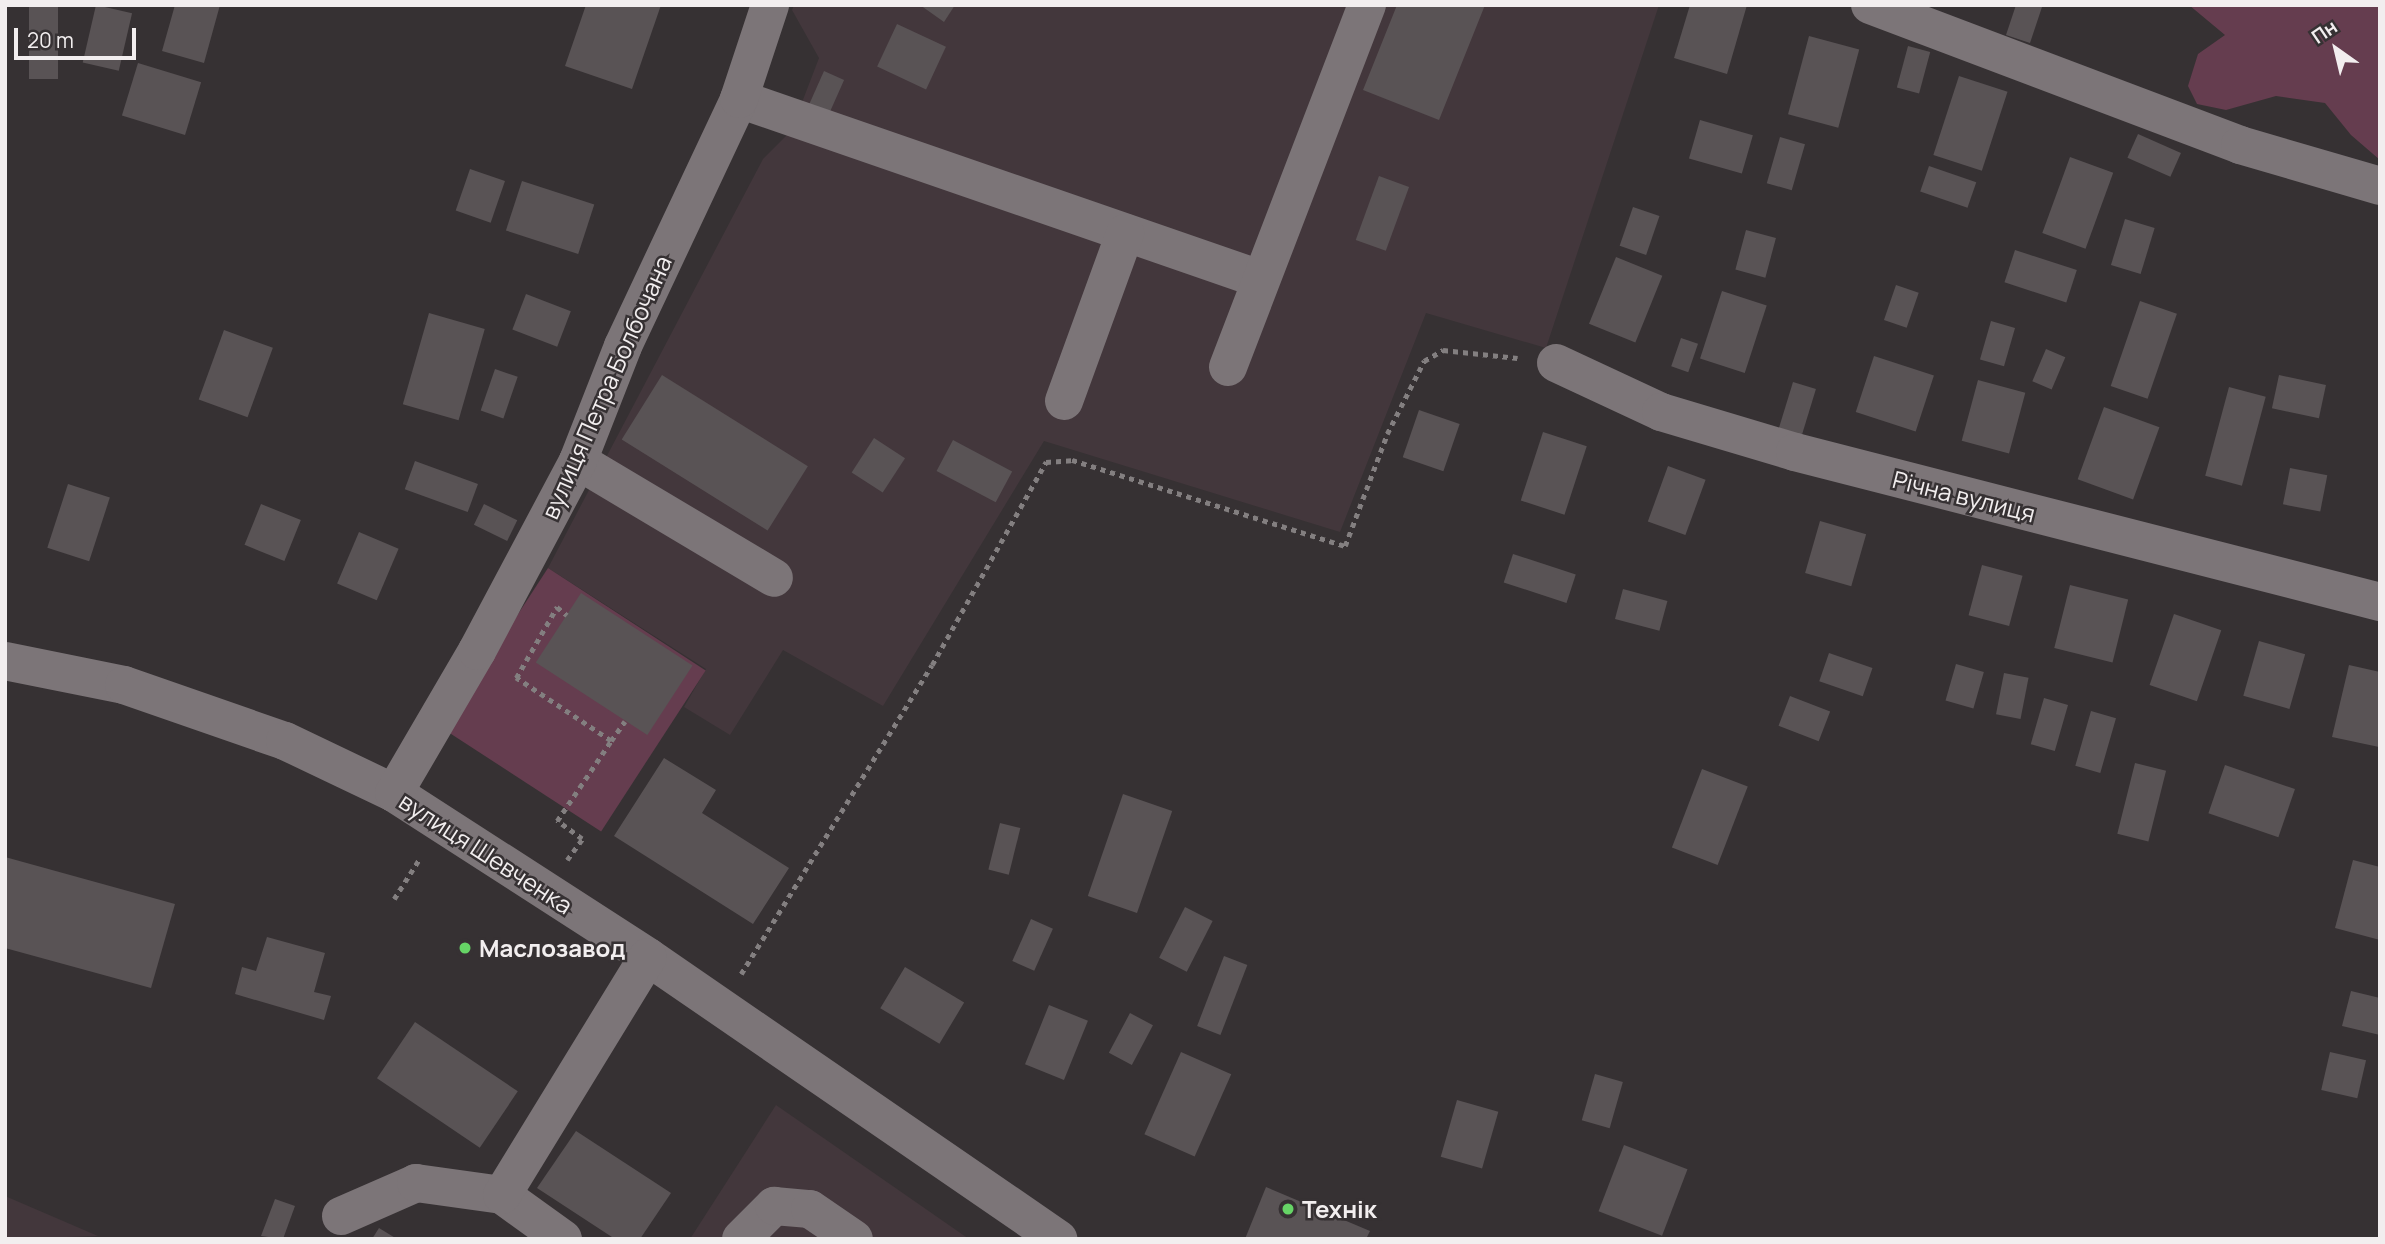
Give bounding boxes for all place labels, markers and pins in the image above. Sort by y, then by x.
place label: Маслозавод [479,934,625,962]
marker: Маслозавод [457,940,473,956]
place label: Технік [1302,1195,1377,1223]
marker: Технік [1280,1201,1296,1217]

